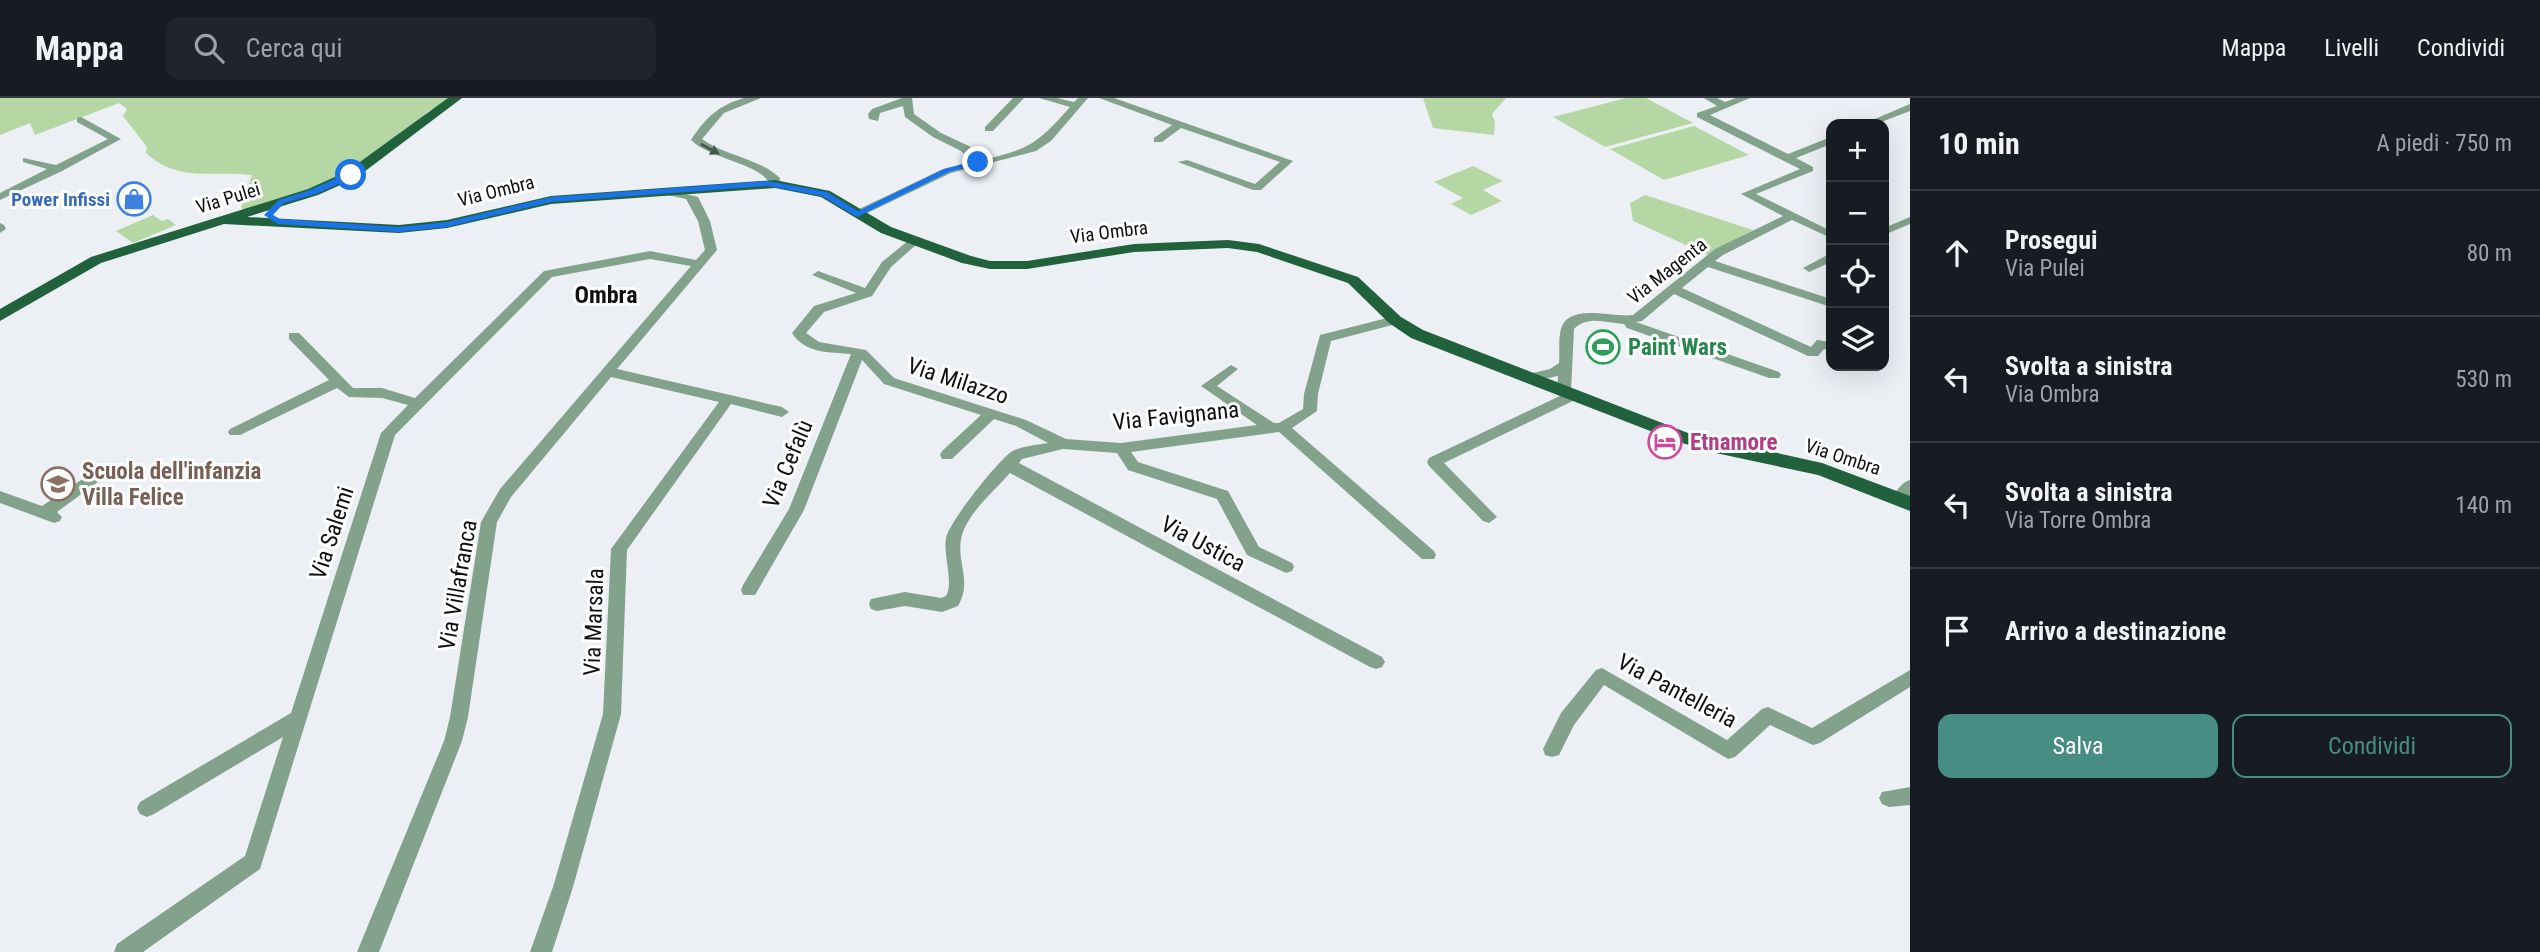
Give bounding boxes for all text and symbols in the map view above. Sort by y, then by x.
search box [166,17,656,80]
text: Mappa [35,29,124,68]
icon: search [190,29,228,67]
text: Cerca qui [246,33,342,63]
text: Mappa [2222,34,2286,62]
text: Livelli [2324,34,2379,62]
text: Condividi [2417,34,2505,62]
map controls [1826,119,1889,371]
button: + [1826,119,1889,182]
text: 10 min [1938,126,2020,161]
text: A piedi · 750 m [2377,130,2512,157]
one-way arrow [700,143,720,155]
route end [962,146,993,177]
route start [335,159,366,190]
street label: Via Ombra [455,170,537,212]
street label: Via Pulei [193,177,263,219]
shop icon: Power Infissi [115,180,153,218]
button: − [1826,182,1889,245]
place label: Power Infissi [11,188,110,211]
street label: Via Ombra [1069,216,1149,248]
text: Prosegui [2005,225,2098,255]
street label: Via Magenta [1623,233,1711,309]
icon: ahead [1938,234,1976,272]
text: 80 m [2467,240,2512,267]
button: locate [1826,245,1889,308]
text: Via Pulei [2005,255,2085,282]
district label: Ombra [574,281,638,309]
button: layers [1826,308,1889,371]
sports icon: Paint Wars [1584,328,1622,366]
place label: Paint Wars [1628,334,1727,361]
text: Svolta a sinistra [2005,351,2172,381]
street label: Via Milazzo [904,352,1012,410]
icon: left [1938,360,1976,398]
text: 530 m [2455,366,2512,393]
text: Via Ombra [2005,381,2100,408]
street label: Via Favignana [1112,396,1240,436]
street label: Via Cefalù [757,416,819,512]
hotel icon: Etnamore [1646,423,1684,461]
place label: Etnamore [1690,429,1777,456]
street label: Via Ombra [1802,434,1884,480]
place label: Scuola dell'infanzia Villa Felice [82,458,261,511]
school or university icon: Scuola dell'infanzia Villa Felice [39,465,77,503]
text: Svolta a sinistra [2005,477,2172,507]
street label: Via Salemi [304,483,360,583]
icon: left [1938,486,1976,524]
text: 140 m [2455,492,2512,519]
text: Via Torre Ombra [2005,507,2151,534]
street label: Via Ustica [1156,511,1250,577]
street label: Via Villafranca [433,518,483,652]
street label: Via Marsala [579,568,609,676]
icon: arrive [1938,612,1976,650]
text: Arrivo a destinazione [2005,616,2226,646]
street label: Via Pantelleria [1613,648,1741,734]
button: Salva [1938,714,2218,778]
button: Condividi [2232,714,2512,778]

